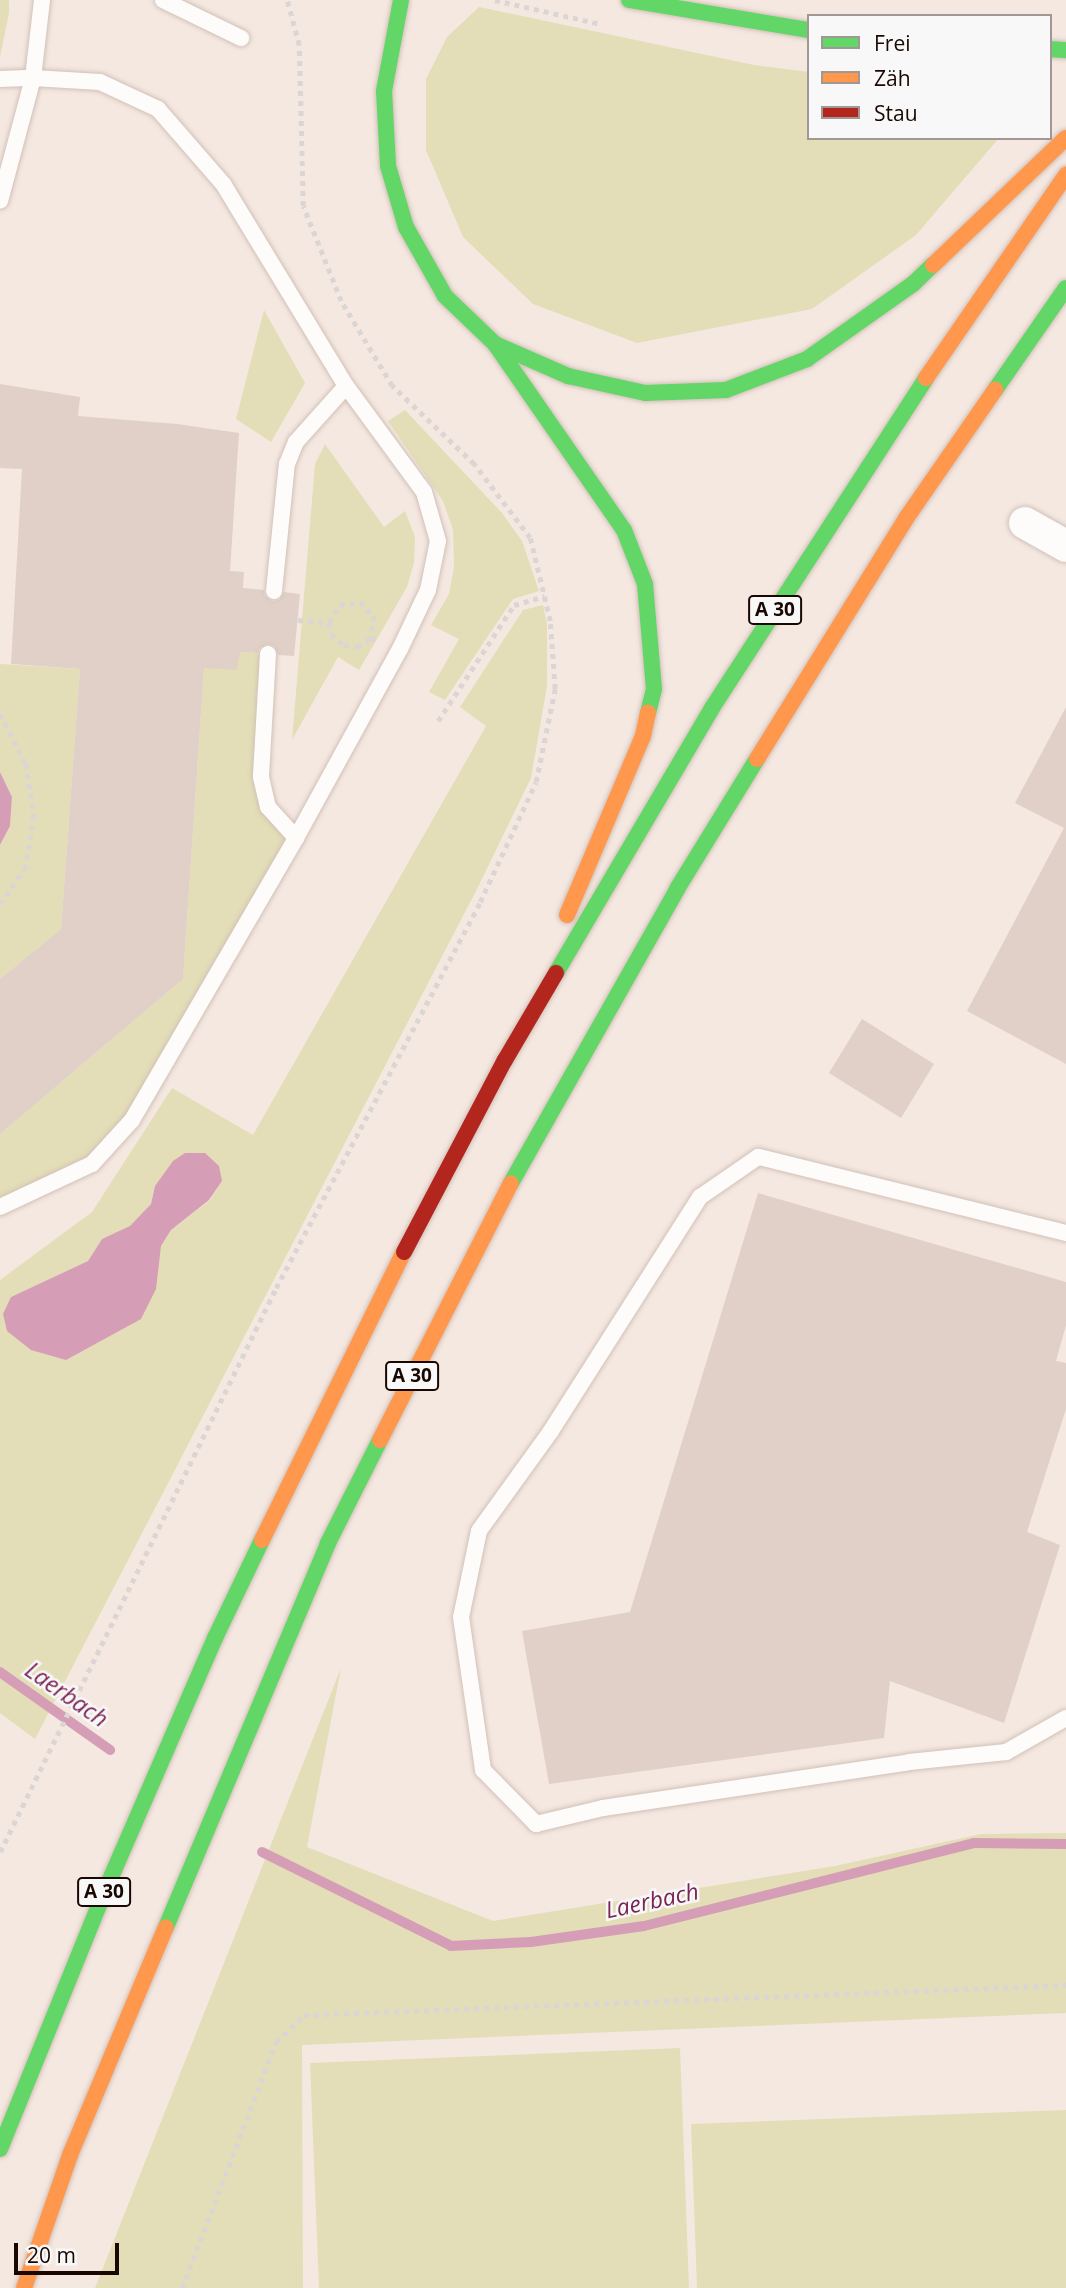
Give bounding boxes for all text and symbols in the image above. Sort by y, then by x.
legend [807,14,1052,140]
text: Frei [874,29,911,57]
text: Zäh [874,64,911,92]
text: Stau [874,99,918,127]
road number: A 30 [747,594,803,625]
road number: A 30 [384,1360,440,1392]
water label: Laerbach [20,1656,114,1732]
road number: A 30 [76,1876,132,1908]
water label: Laerbach [603,1877,701,1923]
scale bar [18,2228,122,2272]
text: 20 m [27,2241,76,2269]

